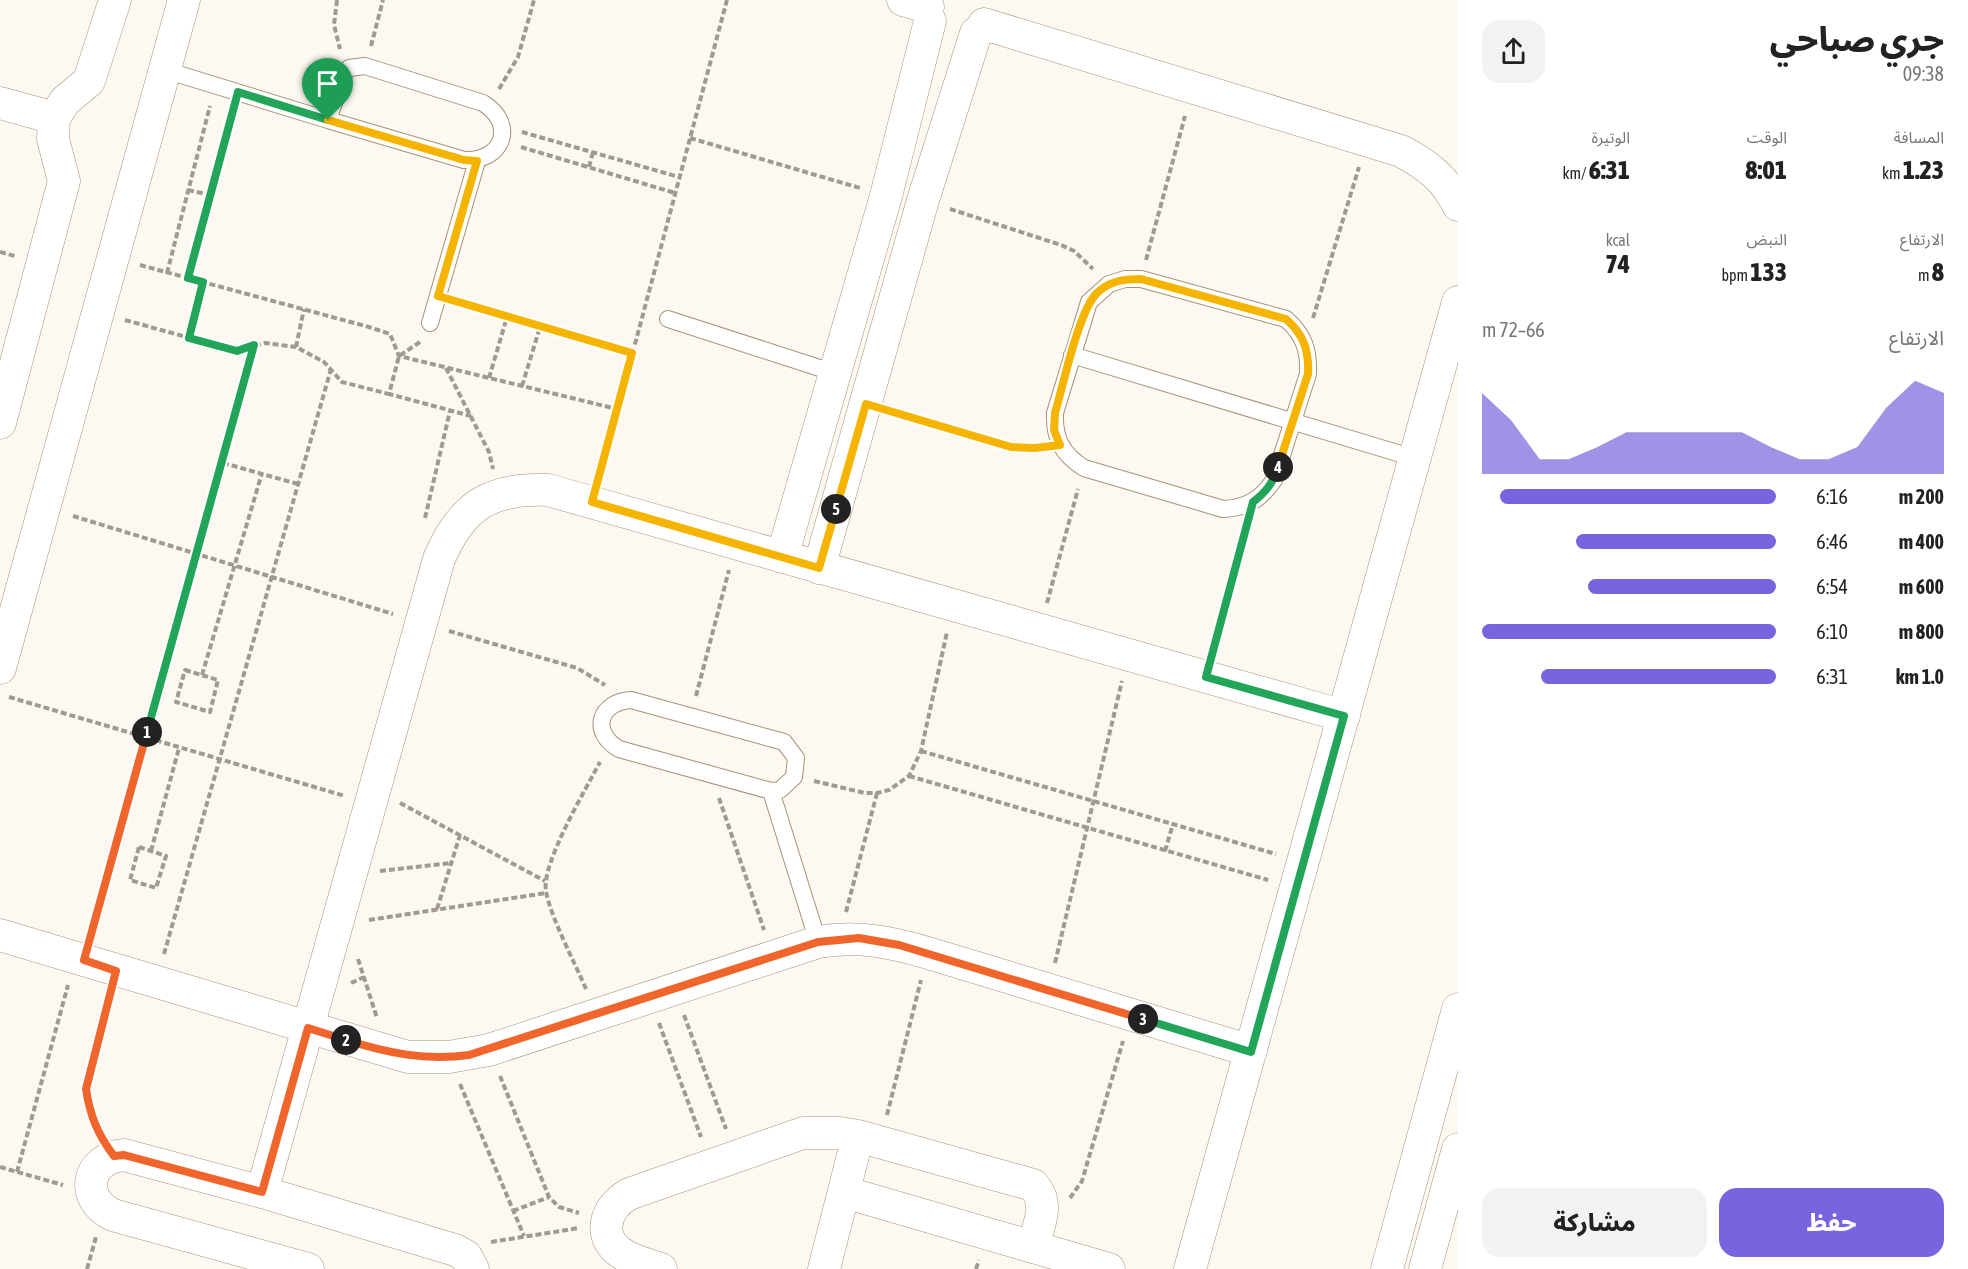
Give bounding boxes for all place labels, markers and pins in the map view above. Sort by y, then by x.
pin [302,58,353,120]
pin: 4 [1263,452,1293,482]
pin: 5 [821,494,851,524]
pin: 1 [132,717,162,747]
pin: 3 [1128,1004,1158,1034]
pin: 2 [331,1025,361,1055]

